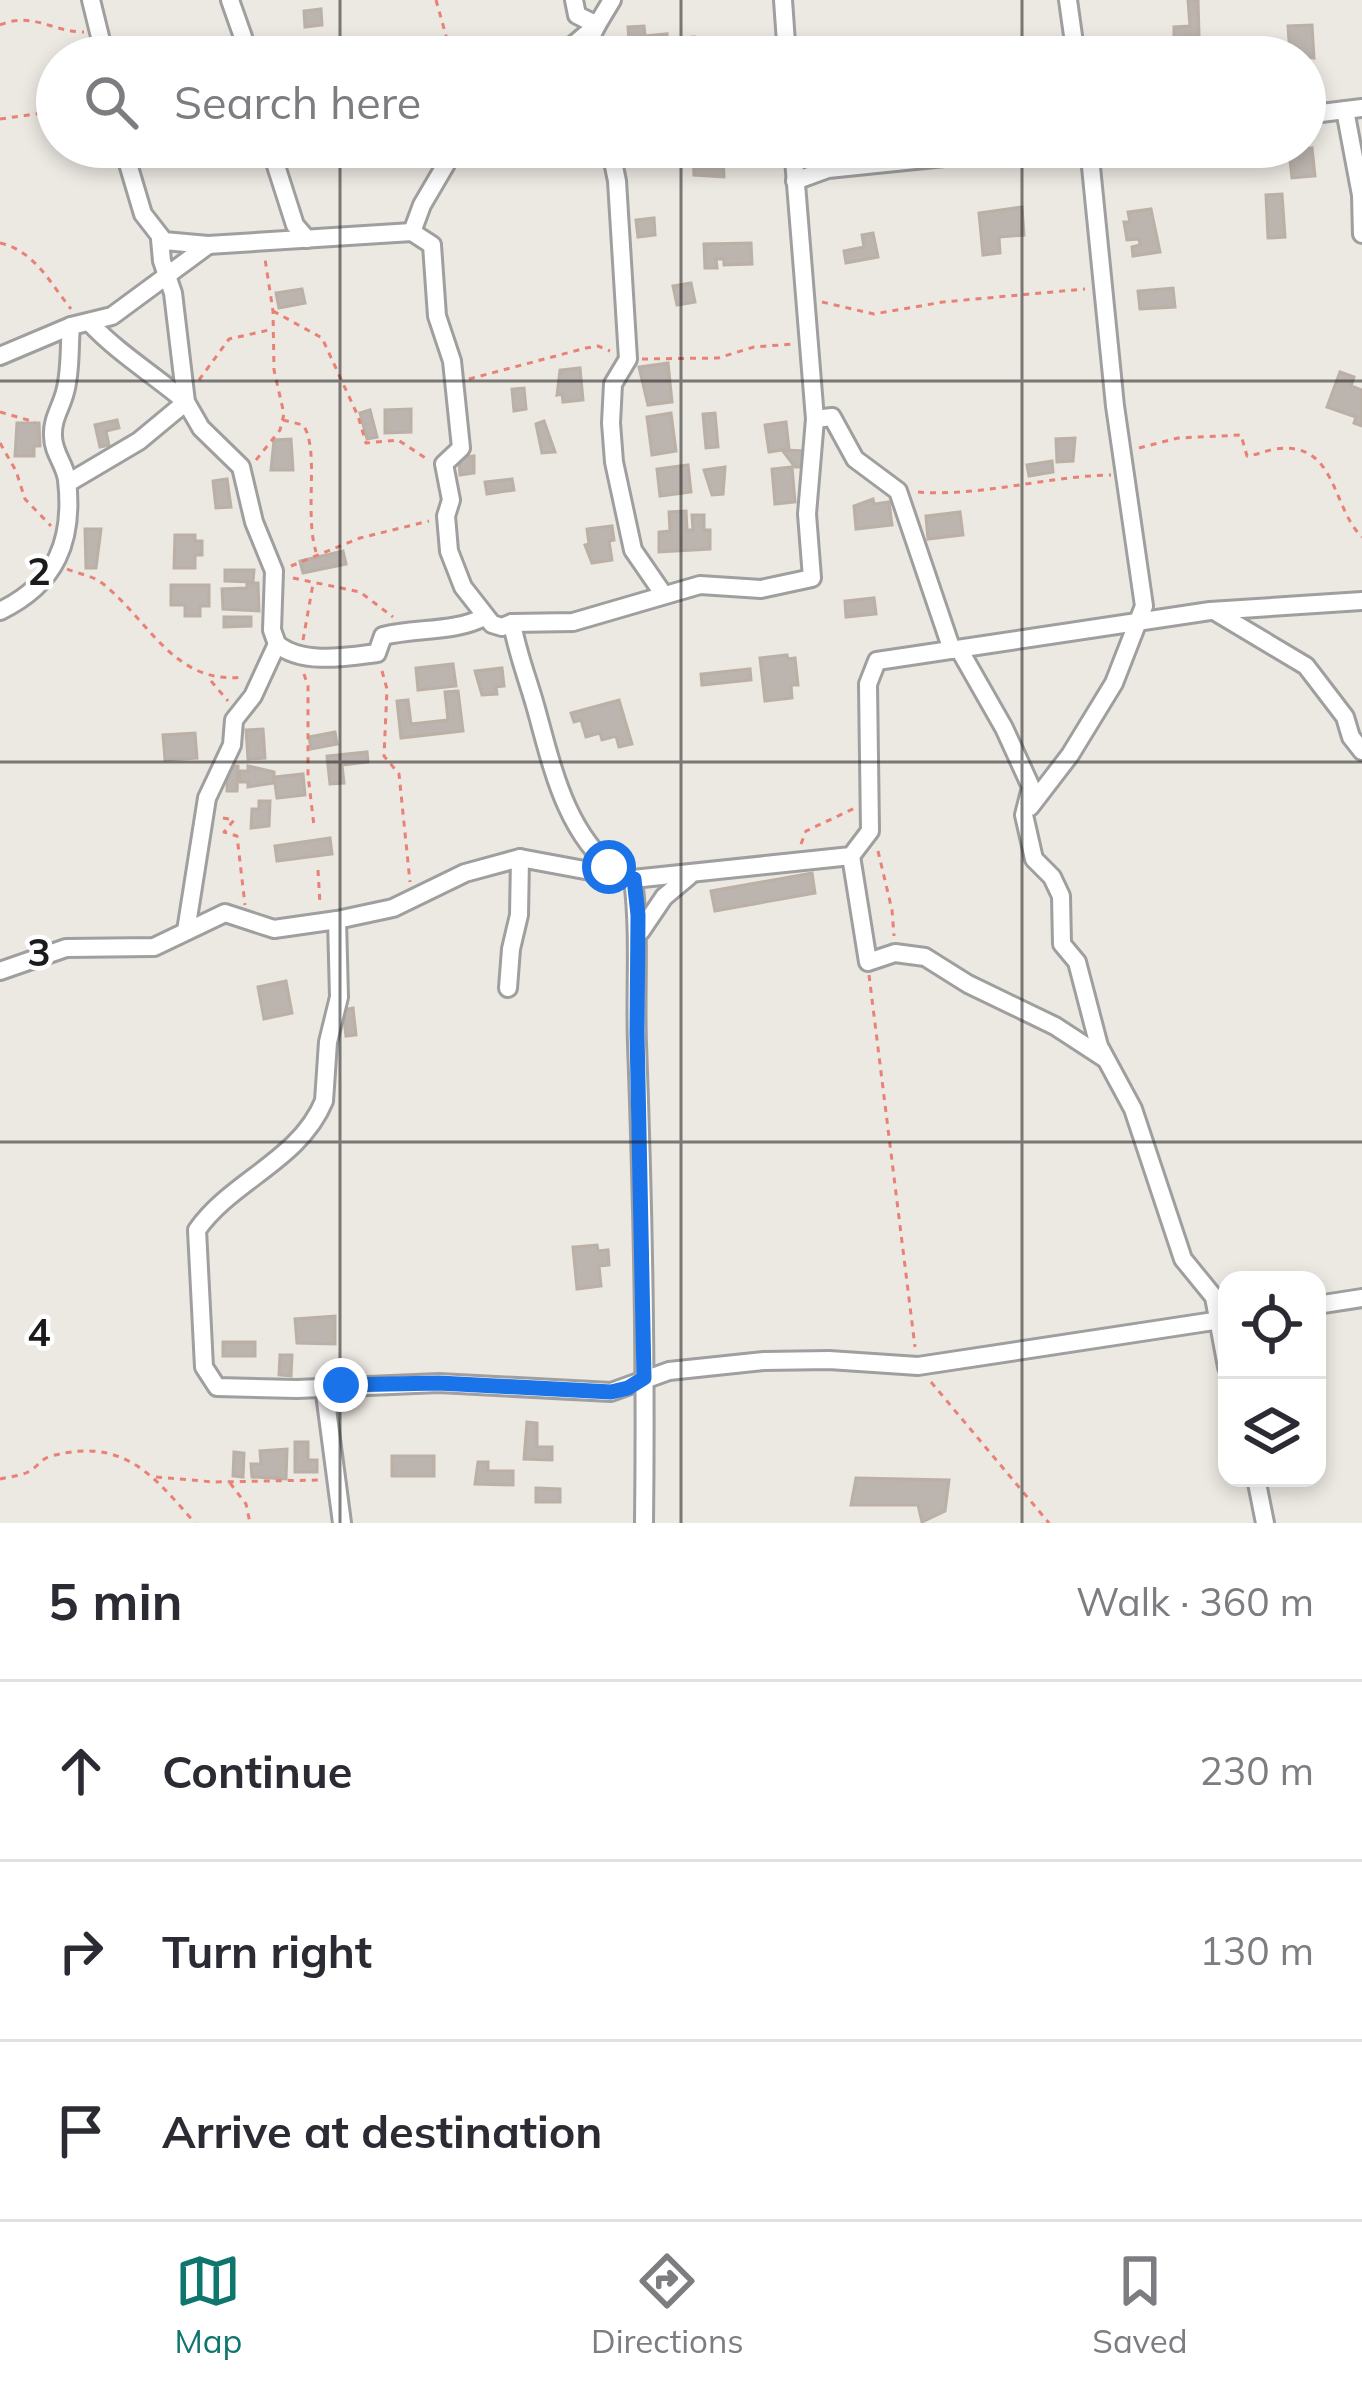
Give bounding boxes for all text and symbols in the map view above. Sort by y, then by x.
search box [36,36,1326,168]
icon: search [78,69,144,135]
text: Search here [174,74,421,130]
text: 2 [27,546,51,595]
route start [582,840,636,894]
text: 3 [27,927,51,976]
map controls [1218,1271,1326,1487]
button: locate [1218,1271,1326,1379]
text: 4 [27,1307,51,1356]
route end [314,1358,368,1412]
button: layers [1218,1379,1326,1487]
text: 5 min [48,1569,183,1633]
text: Walk · 360 m [1076,1577,1314,1626]
icon: ahead [48,1738,114,1804]
text: Continue [162,1743,352,1799]
text: 230 m [1199,1746,1314,1795]
icon: right [48,1918,114,1984]
text: Turn right [162,1923,372,1979]
text: 130 m [1199,1926,1314,1975]
icon: arrive [48,2098,114,2164]
text: Arrive at destination [162,2103,602,2159]
tab: Map [174,2248,242,2361]
tab: Directions [591,2248,744,2361]
tab: Saved [1092,2248,1188,2361]

